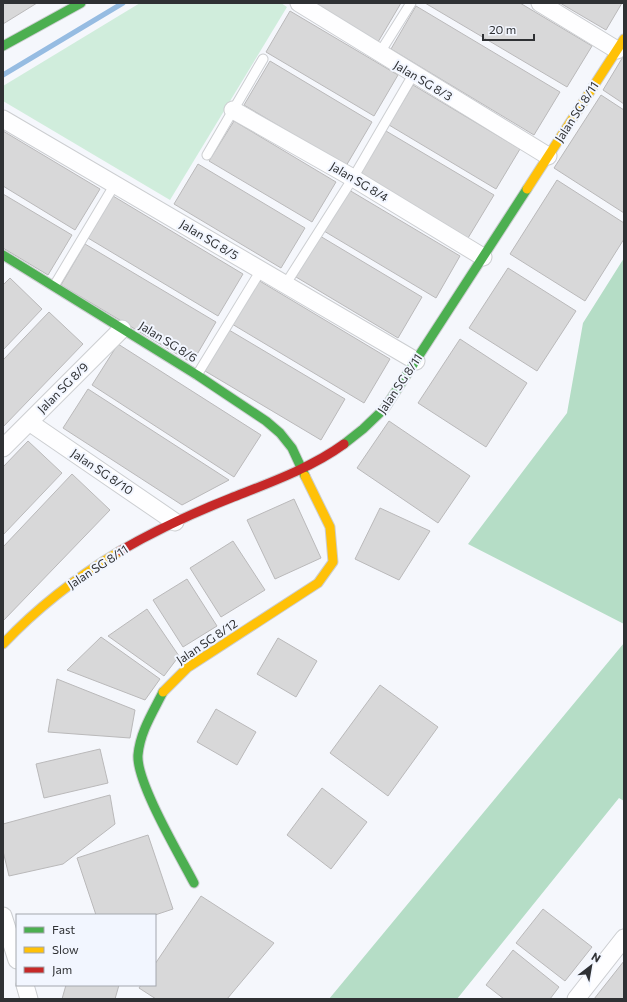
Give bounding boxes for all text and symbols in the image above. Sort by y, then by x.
scale bar [483,16,534,42]
text: 20 m [489,22,516,36]
street label: Jalan SG 8/3 [391,57,455,104]
street label: Jalan SG 8/11 [551,79,602,145]
street label: Jalan SG 8/4 [328,158,391,205]
street label: Jalan SG 8/5 [177,216,241,263]
street label: Jalan SG 8/6 [136,318,200,365]
street label: Jalan SG 8/11 [374,351,425,417]
street label: Jalan SG 8/9 [34,359,91,416]
street label: Jalan SG 8/10 [68,445,136,498]
street label: Jalan SG 8/11 [65,541,131,592]
street label: Jalan SG 8/12 [173,615,240,668]
legend [16,914,156,986]
text: Fast [52,922,75,936]
text: Slow [52,942,79,956]
north arrow [571,946,611,986]
text: N [590,949,603,965]
text: Jam [52,962,72,977]

